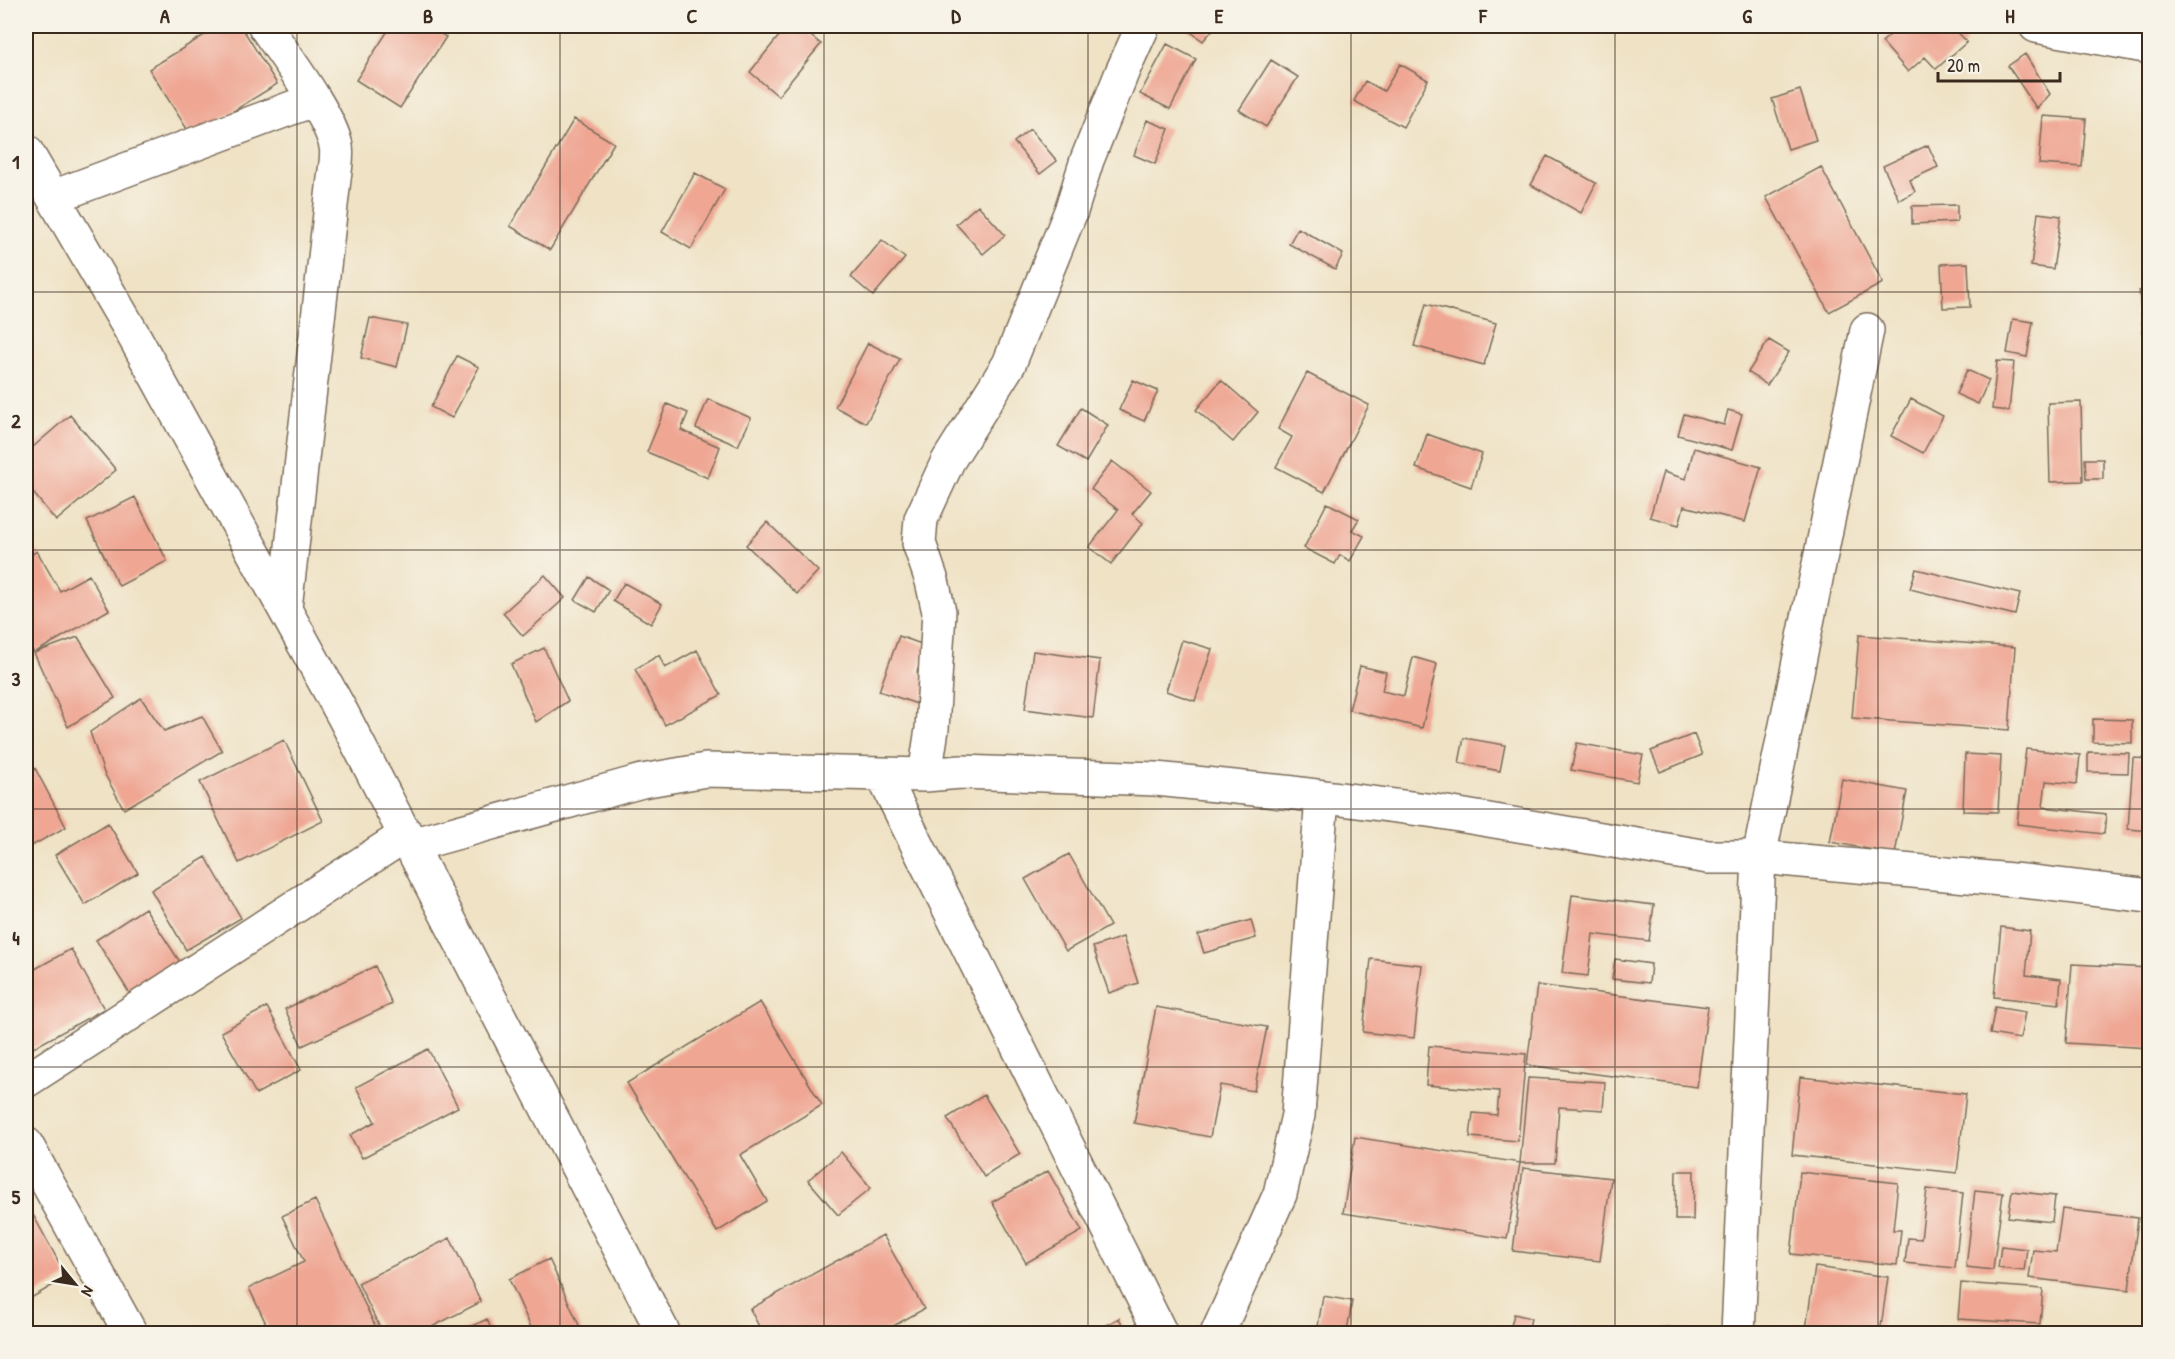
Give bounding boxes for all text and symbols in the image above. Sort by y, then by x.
text: A [160,2,170,29]
text: B [423,2,433,29]
text: C [687,2,698,29]
text: D [951,2,961,29]
text: E [1215,2,1224,29]
text: F [1478,2,1488,29]
text: G [1742,2,1752,29]
text: H [2005,2,2015,29]
scale bar [1938,45,2060,83]
text: 20 m [1947,53,1980,78]
text: 1 [12,148,20,175]
text: 2 [11,407,21,434]
text: 3 [12,665,21,692]
text: 4 [12,924,20,951]
text: 5 [12,1183,21,1210]
north arrow [45,1254,105,1314]
text: N [76,1282,100,1301]

